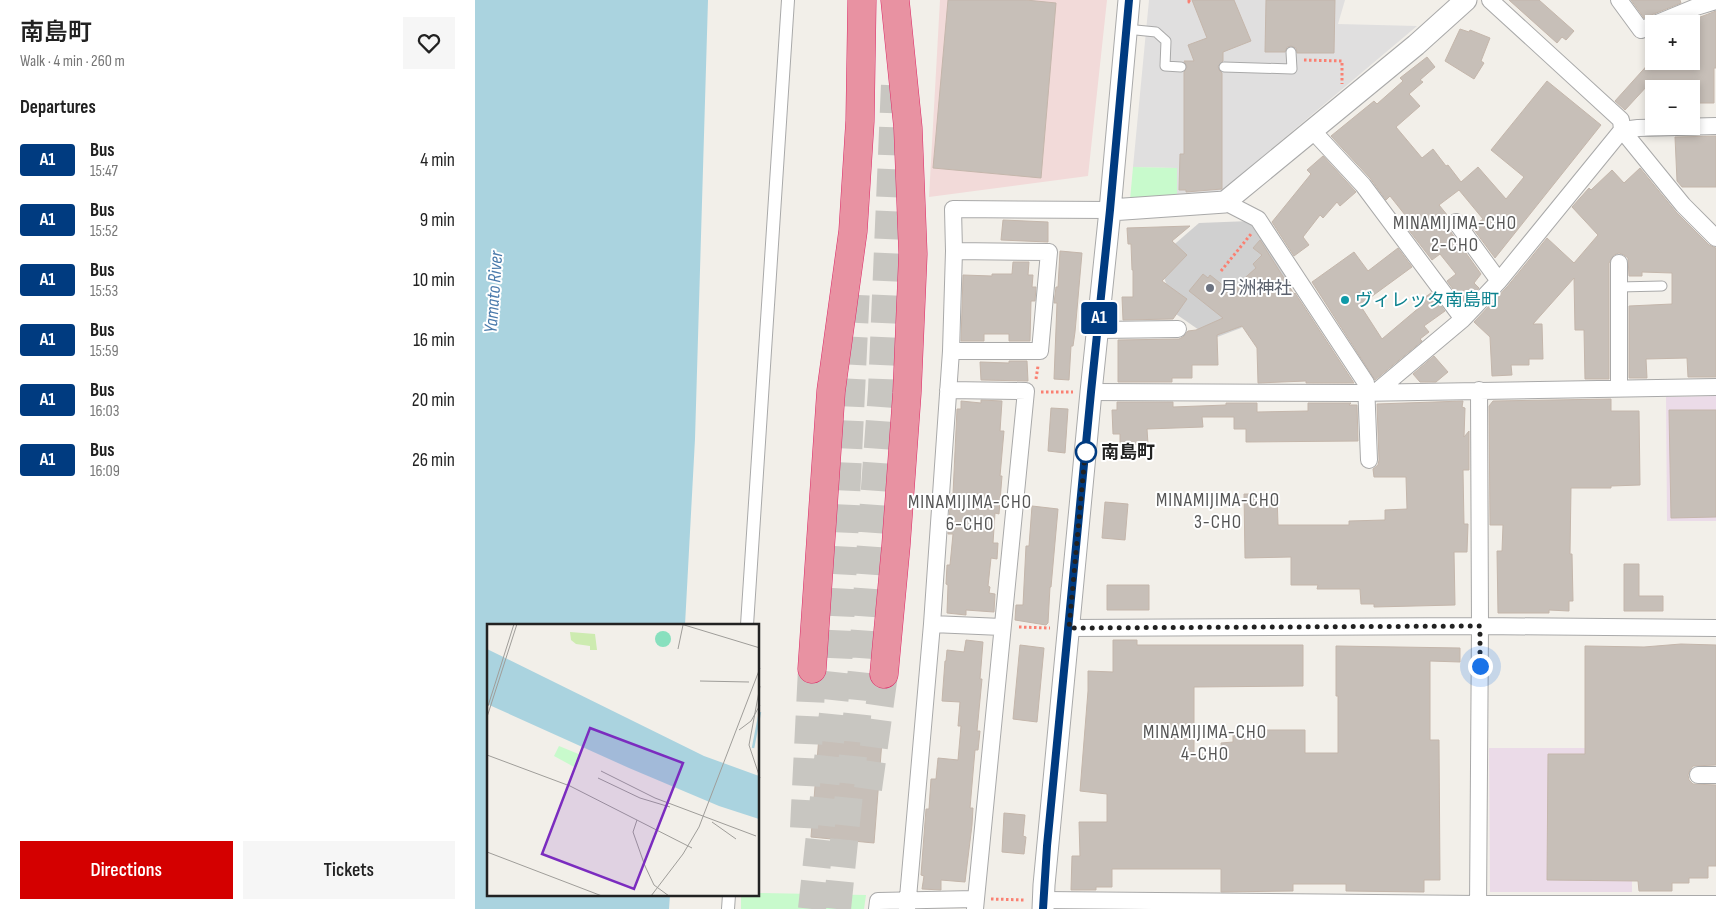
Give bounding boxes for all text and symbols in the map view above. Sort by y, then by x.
map controls [1645,15,1700,135]
button: + [1645,15,1700,70]
button: heart [403,17,455,69]
text: 南島町 [20,18,92,47]
text: Walk · 4 min · 260 m [20,52,125,71]
button: − [1645,80,1700,135]
text: Departures [20,96,96,119]
text: Bus [90,139,115,162]
text: A1 [40,149,55,170]
text: 4 min [420,149,455,172]
text: 15:47 [90,162,118,181]
text: Bus [90,199,115,222]
text: A1 [40,209,55,230]
text: 9 min [420,209,455,232]
district label: MINAMIJIMA-CHO 2-CHO [1393,212,1517,257]
text: 15:52 [90,222,118,241]
water label: Yamato River [480,250,508,334]
text: Bus [90,259,115,282]
text: A1 [40,269,55,290]
text: 10 min [413,269,455,292]
place label: 月洲神社 [1220,278,1292,299]
text: 15:53 [90,282,118,301]
marker: 月洲神社 [1204,282,1216,294]
place label: ヴィレッタ南島町 [1355,290,1499,311]
marker: ヴィレッタ南島町 [1339,294,1351,306]
line badge: A1 [1077,302,1121,334]
text: A1 [1091,307,1107,328]
text: Bus [90,319,115,342]
text: A1 [40,329,55,350]
text: 16 min [413,329,455,352]
text: 15:59 [90,342,119,361]
text: Bus [90,379,115,402]
text: A1 [40,389,55,410]
text: 20 min [412,389,455,412]
text: 16:03 [90,402,119,421]
text: Bus [90,439,115,462]
marker: 南島町 [1075,441,1097,463]
place label: 南島町 [1101,442,1155,463]
text: A1 [40,449,55,470]
text: 26 min [412,449,455,472]
text: 16:09 [90,462,120,481]
district label: MINAMIJIMA-CHO 3-CHO [1156,489,1280,534]
district label: MINAMIJIMA-CHO 6-CHO [908,491,1032,536]
inset map [487,624,760,896]
your location [1468,654,1493,679]
district label: MINAMIJIMA-CHO 4-CHO [1143,721,1267,766]
button: Directions [20,841,233,899]
button: Tickets [243,841,455,899]

